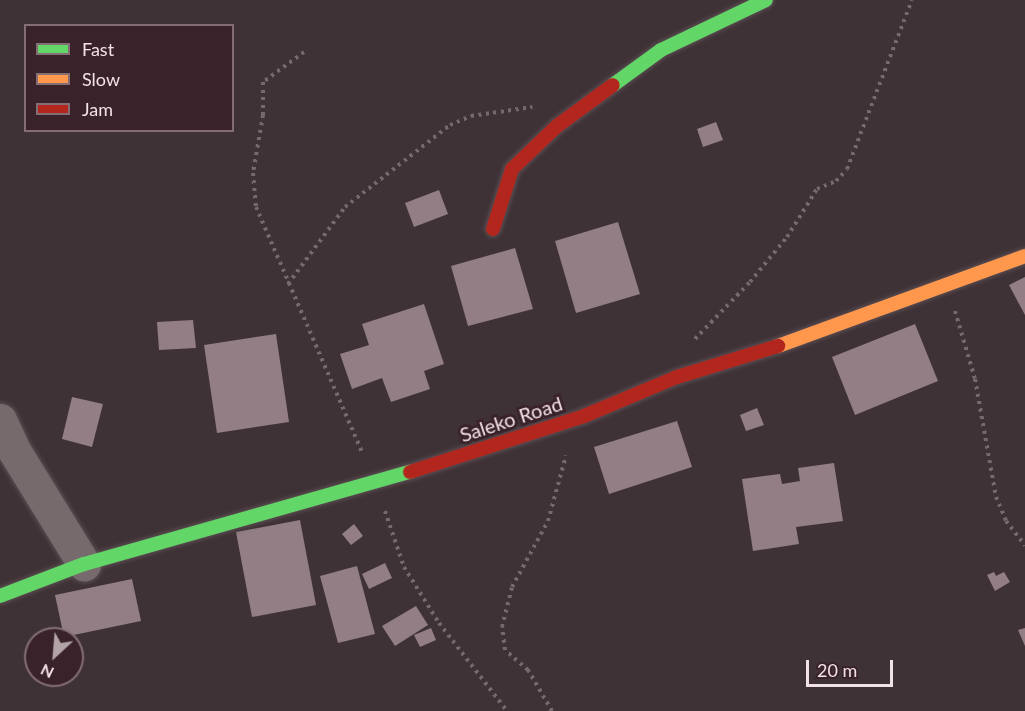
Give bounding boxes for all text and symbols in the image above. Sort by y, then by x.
legend [24,24,234,132]
text: Fast [82,38,114,60]
text: Slow [82,68,120,90]
text: Jam [82,98,113,120]
street label: Saleko Road [457,391,565,447]
north arrow [24,627,84,687]
scale bar [809,648,896,686]
text: 20 m [817,659,857,681]
text: N [37,661,56,683]

